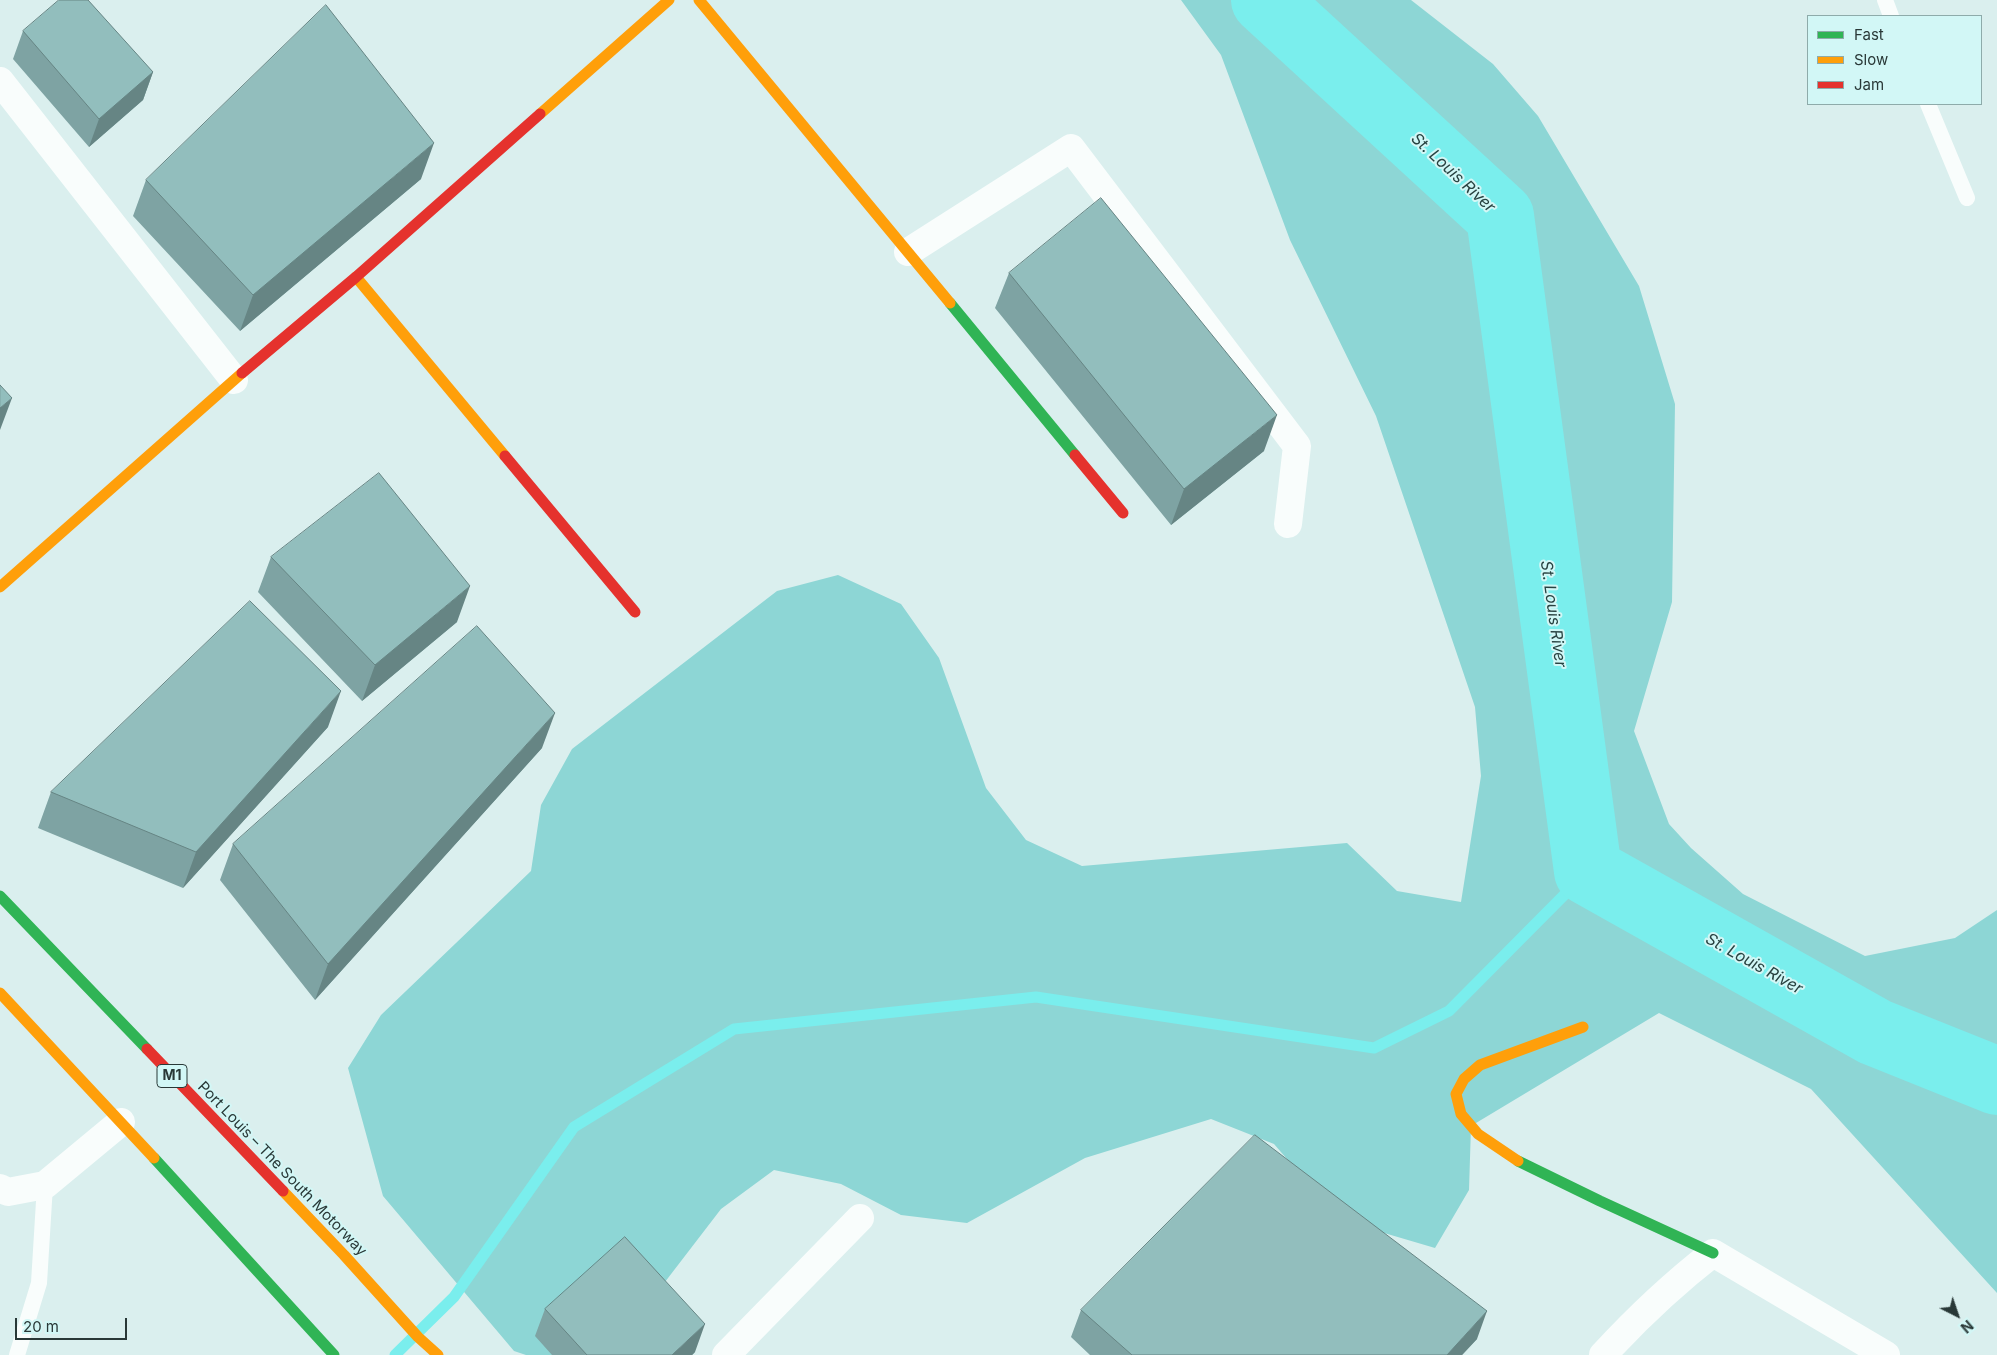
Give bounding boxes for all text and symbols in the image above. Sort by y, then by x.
legend [1807,15,1982,105]
text: Fast [1854,25,1884,44]
text: Slow [1854,50,1888,69]
text: Jam [1854,75,1884,94]
water label: St. Louis River [1407,129,1499,217]
water label: St. Louis River [1536,559,1570,669]
water label: St. Louis River [1702,930,1806,998]
road number: M1 [157,1064,187,1088]
street label: Port Louis – The South Motorway [194,1078,370,1260]
north arrow [1932,1290,1982,1340]
scale bar [18,1308,130,1340]
text: 20 m [23,1317,59,1336]
text: N [1958,1317,1977,1337]

